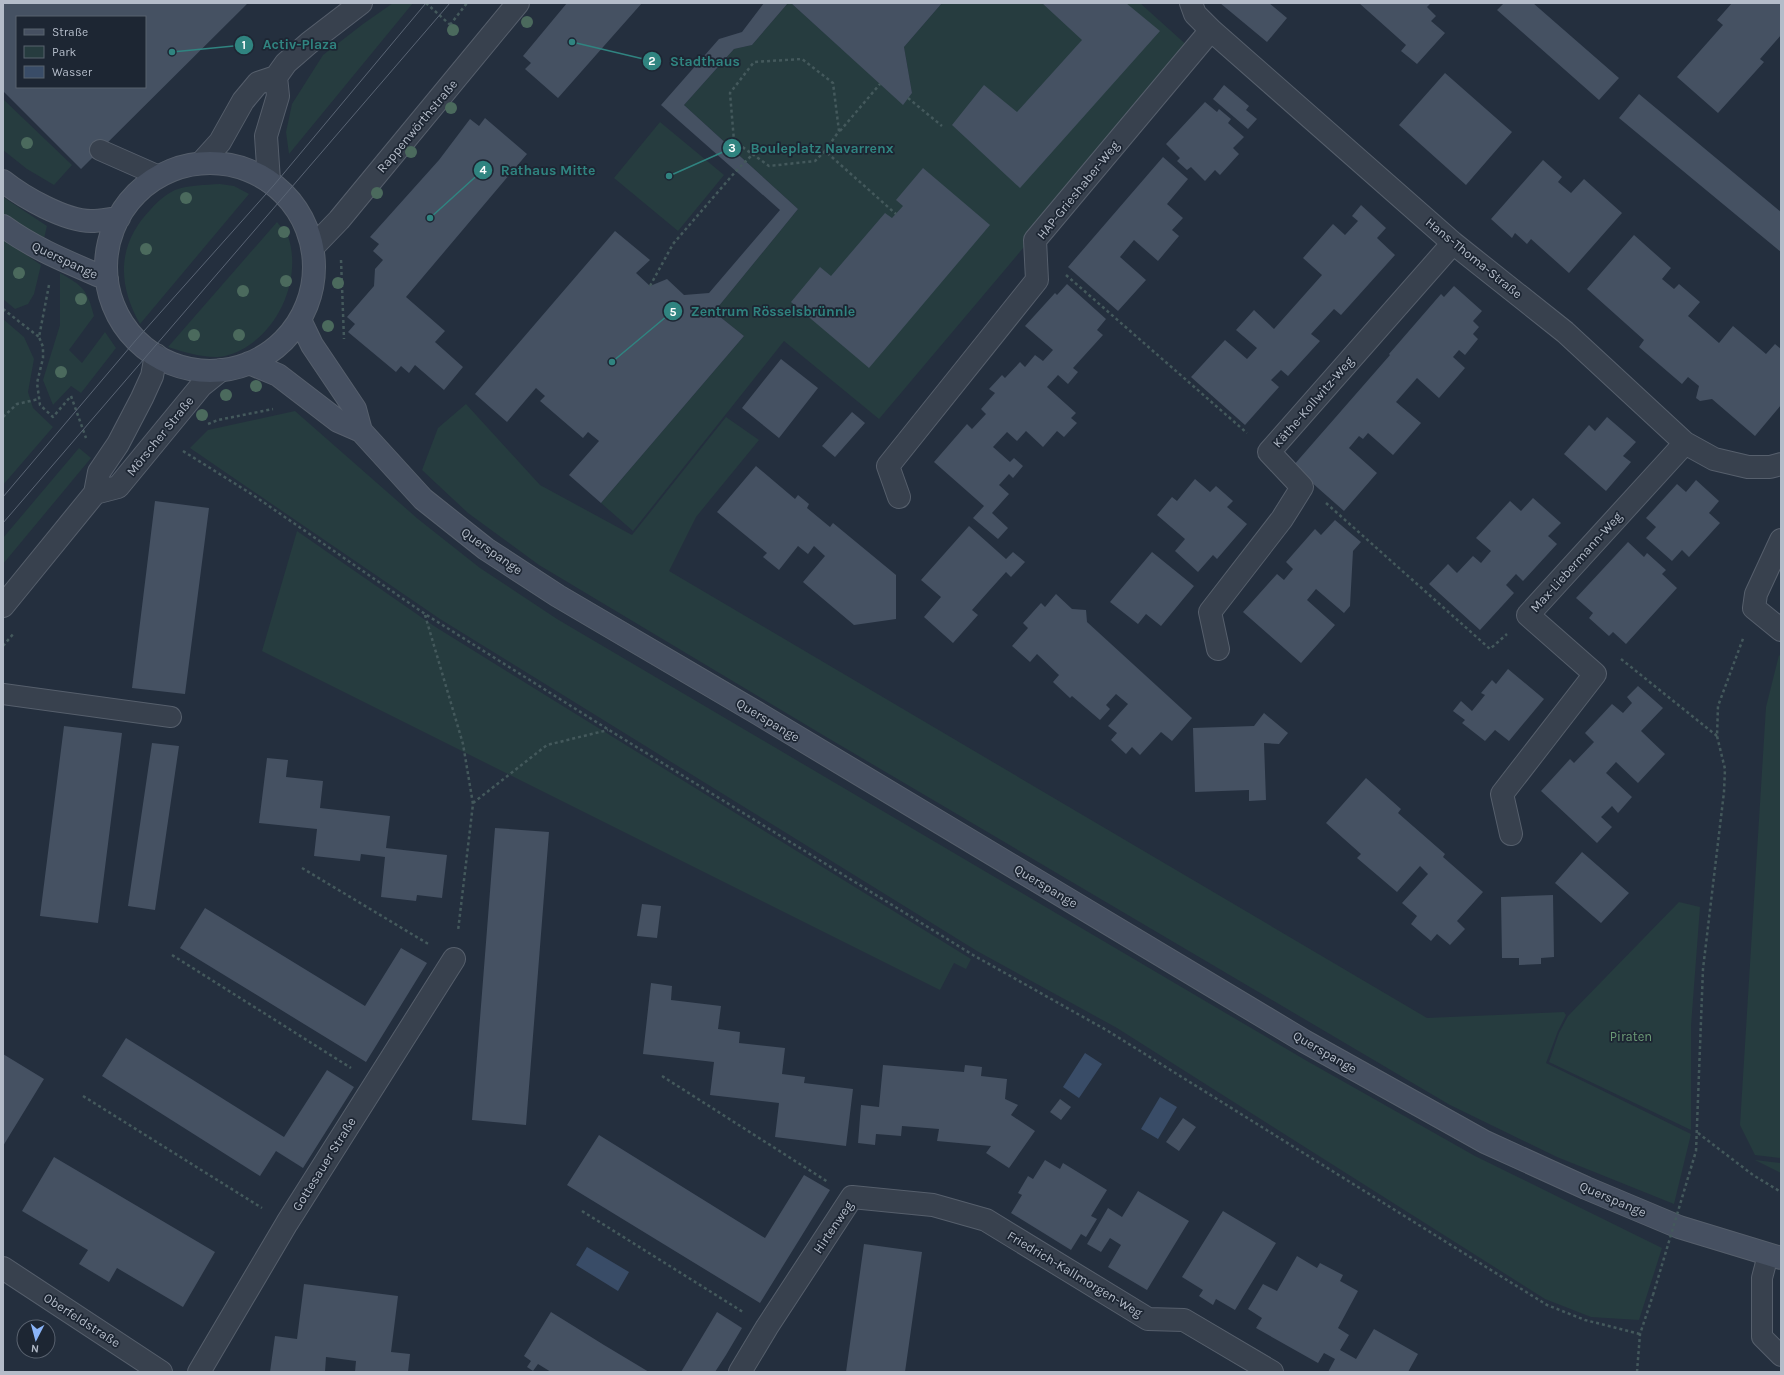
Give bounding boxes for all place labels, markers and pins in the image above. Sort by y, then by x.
callout: Activ-Plaza [234,32,345,58]
callout: Stadthaus [642,48,747,74]
callout: Bouleplatz Navarrenx [722,135,901,161]
callout: Rathaus Mitte [473,157,603,183]
callout: Zentrum Rösselsbrünnle [663,298,863,324]

